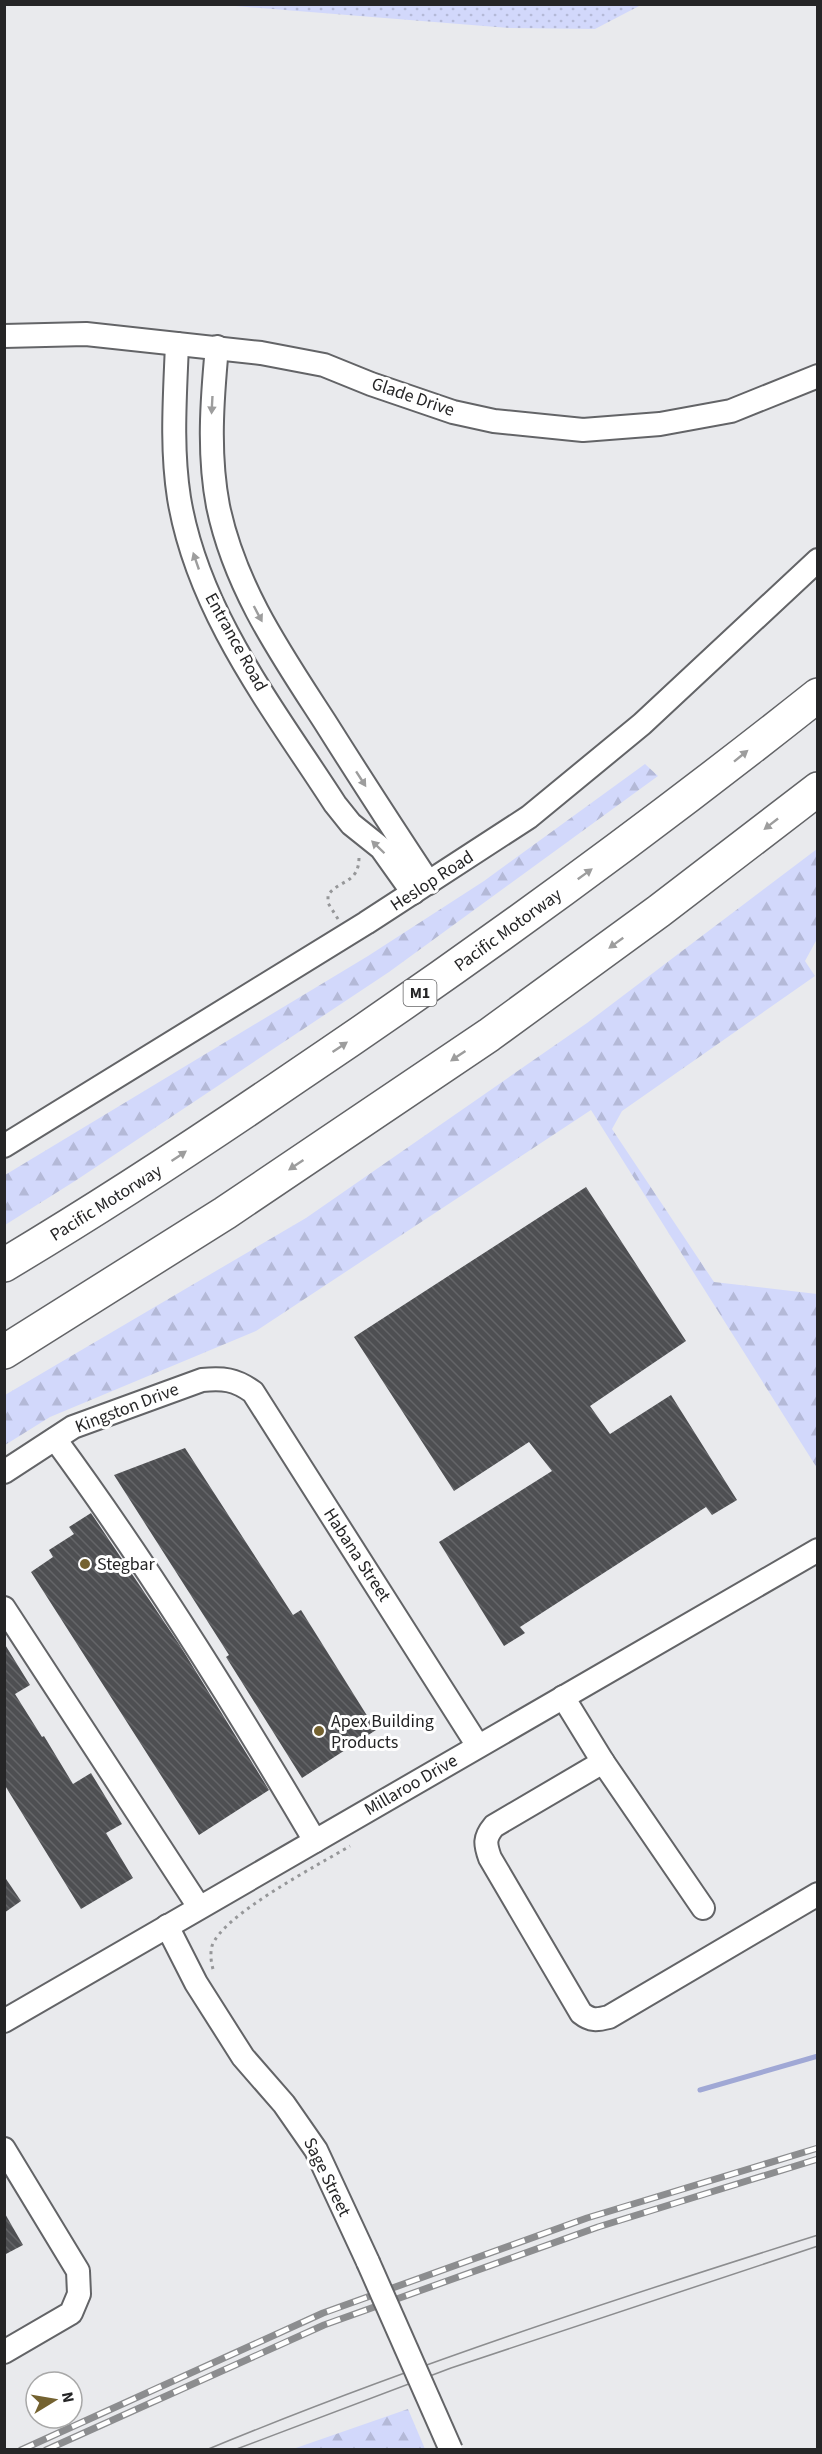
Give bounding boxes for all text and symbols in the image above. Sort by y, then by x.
street label: Glade Drive [368,371,458,423]
one-way arrow [208,396,217,415]
one-way arrow [190,552,200,570]
street label: Entrance Road [199,588,273,696]
one-way arrow [253,605,263,622]
one-way arrow [733,750,749,763]
one-way arrow [356,771,367,787]
one-way arrow [764,818,779,830]
one-way arrow [372,840,386,854]
street label: Heslop Road [385,845,479,917]
one-way arrow [577,868,593,880]
street label: Pacific Motorway [449,882,567,978]
one-way arrow [609,936,624,948]
road number: M1 [404,980,436,1006]
one-way arrow [332,1041,348,1053]
one-way arrow [450,1051,466,1062]
one-way arrow [170,1150,186,1162]
street label: Pacific Motorway [45,1158,167,1247]
one-way arrow [288,1159,304,1170]
street label: Kingston Drive [72,1377,182,1439]
street label: Habana Street [317,1503,397,1607]
place label: Stegbar [97,1552,156,1577]
marker: Stegbar [78,1557,92,1571]
place label: Apex Building Products [331,1709,434,1755]
marker: Apex Building Products [312,1724,326,1738]
street label: Millaroo Drive [360,1748,462,1822]
street label: Sage Street [297,2133,357,2221]
north arrow [24,2370,84,2430]
text: N [56,2390,80,2405]

